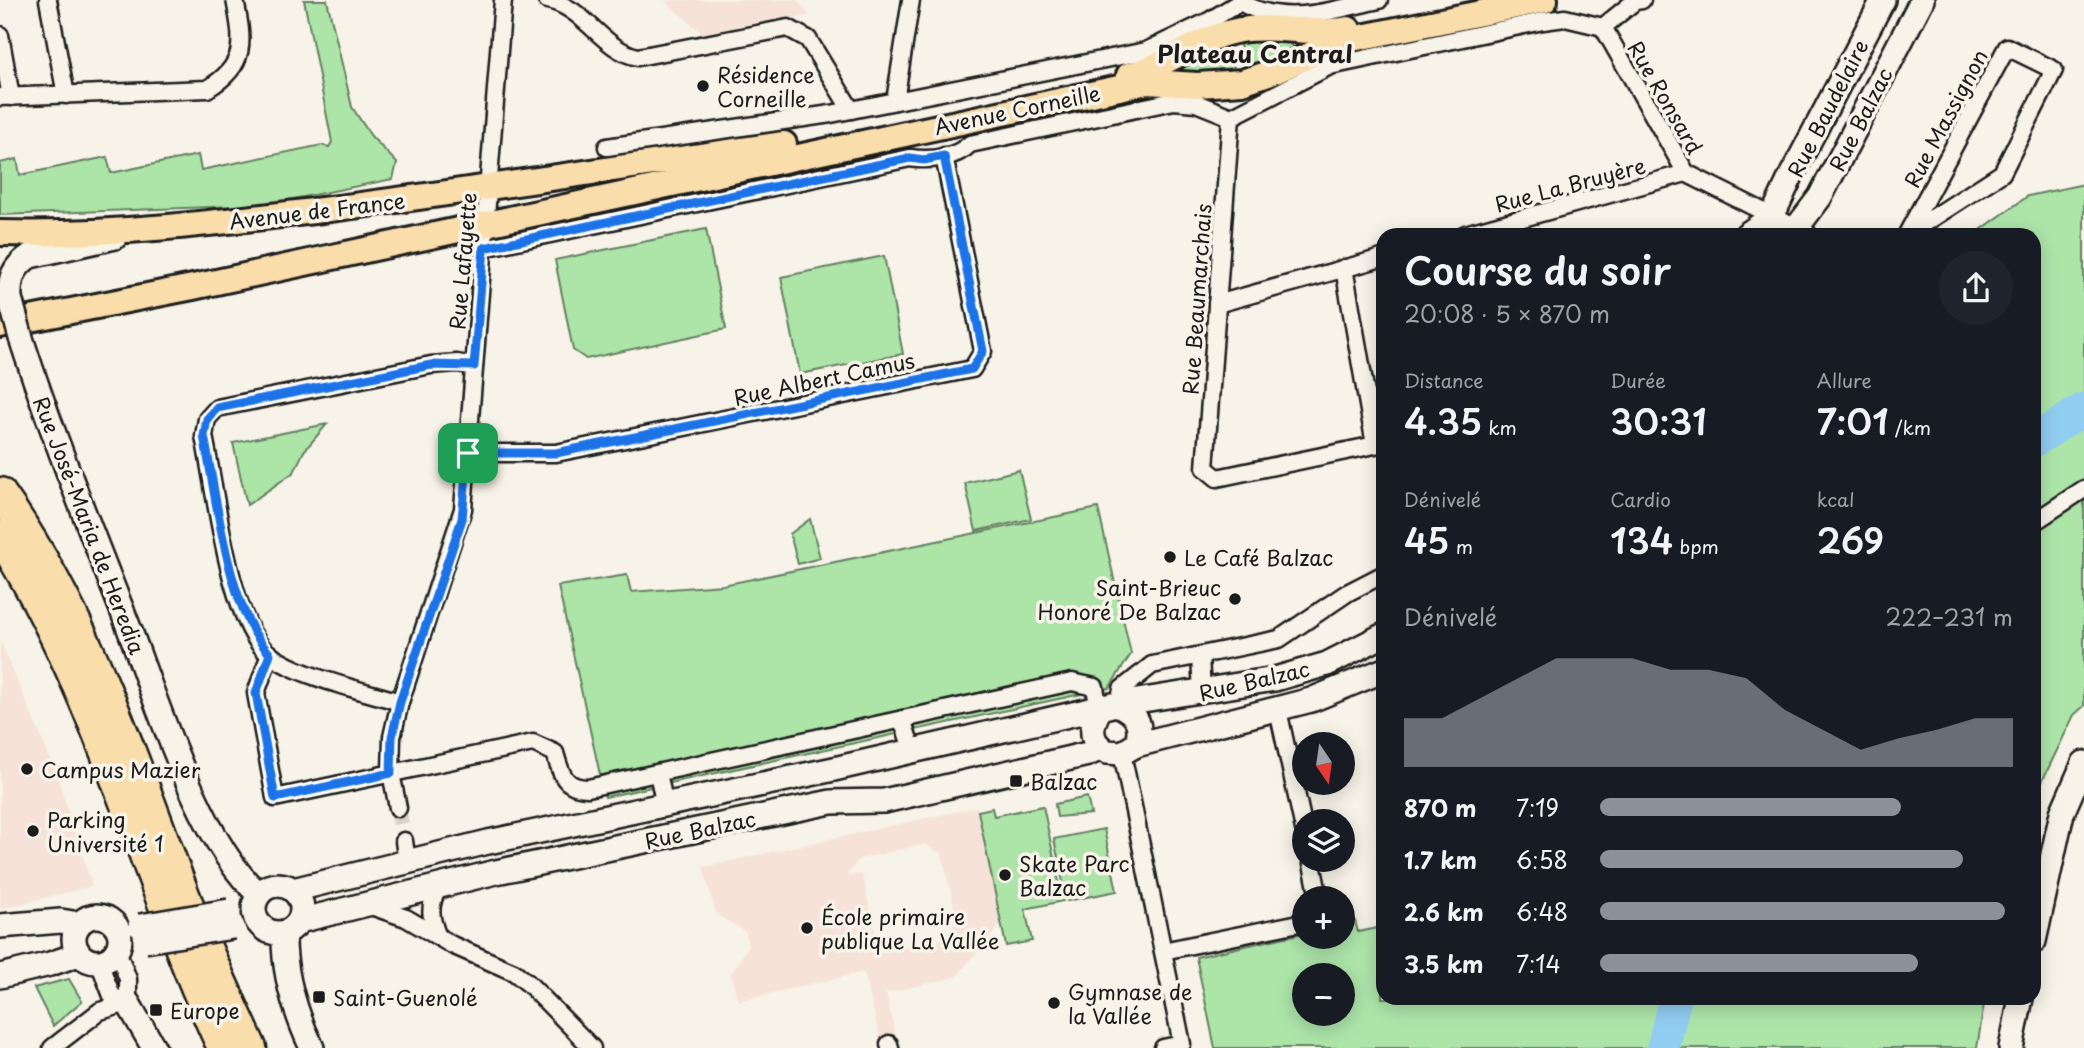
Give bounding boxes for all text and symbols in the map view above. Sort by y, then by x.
street label: Rue Baudelaire [1778,33,1876,183]
street label: Rue Ronsard [1621,34,1711,160]
district label: Plateau Central [1157,35,1353,71]
street label: Rue Massignon [1895,43,1995,193]
place label: Résidence Corneille [717,58,815,114]
street label: Rue Balzac [1820,62,1900,176]
street label: Avenue Corneille [931,76,1103,142]
marker: Résidence Corneille [695,78,711,94]
street label: Rue La Bruyère [1491,148,1649,220]
street label: Avenue de France [227,183,407,237]
street label: Rue Lafayette [440,191,484,331]
street label: Rue Beaumarchais [1173,202,1219,396]
text: Course du soir [1404,241,1671,298]
button: share [1939,251,2013,325]
text: 20:08 · 5 × 870 m [1404,296,1610,331]
street label: Rue Albert Camus [731,343,917,413]
text: Distance [1404,366,1484,394]
text: Durée [1610,366,1666,394]
text: Allure [1817,366,1872,394]
street label: Rue José-Maria de Heredia [26,391,154,659]
text: 4.35 [1404,394,1482,447]
text: 30:31 [1610,394,1707,447]
text: 7:01 [1817,394,1889,447]
text: km [1482,413,1517,441]
text: /km [1889,413,1931,441]
pin [438,423,498,483]
icon: arrive [449,434,487,472]
text: Dénivelé [1404,485,1481,513]
text: Cardio [1610,485,1671,513]
text: kcal [1817,485,1855,513]
text: 45 [1404,513,1450,566]
text: 134 [1610,513,1673,566]
text: 269 [1817,513,1884,566]
text: m [1450,532,1473,560]
text: bpm [1673,532,1719,560]
place label: Le Café Balzac [1184,541,1333,573]
marker: Le Café Balzac [1162,549,1178,565]
place label: Saint-Brieuc Honoré De Balzac [1038,571,1221,627]
marker: Saint-Brieuc Honoré De Balzac [1227,591,1243,607]
text: Dénivelé [1404,599,1497,634]
text: 222–231 m [1885,599,2013,634]
street label: Rue Balzac [1196,652,1312,708]
north arrow [1292,732,1354,794]
map controls [1292,732,1355,1026]
place label: Campus Mazier [41,753,201,785]
marker: Campus Mazier [19,761,35,777]
place label: Balzac [1030,765,1097,797]
marker: Balzac [1008,773,1024,789]
text: 870 m [1404,790,1476,825]
text: 7:19 [1516,790,1559,825]
street label: Rue Balzac [642,802,758,856]
place label: Parking Université 1 [47,803,164,859]
button: layers [1292,809,1355,872]
marker: Parking Université 1 [25,823,41,839]
text: 1.7 km [1404,842,1477,877]
text: 6:58 [1516,842,1568,877]
place label: Skate Parc Balzac [1019,847,1129,903]
marker: Skate Parc Balzac [997,867,1013,883]
button: + [1292,886,1355,949]
text: 2.6 km [1404,894,1484,929]
text: 6:48 [1516,894,1568,929]
place label: École primaire publique La Vallée [821,900,999,956]
marker: École primaire publique La Vallée [799,920,815,936]
text: 3.5 km [1404,946,1484,981]
text: 7:14 [1516,946,1561,981]
button: − [1292,963,1355,1026]
place label: Gymnase de la Vallée [1068,975,1192,1031]
place label: Saint-Guenolé [333,981,478,1013]
marker: Saint-Guenolé [311,989,327,1005]
place label: Europe [170,994,240,1026]
marker: Gymnase de la Vallée [1046,995,1062,1011]
marker: Europe [148,1002,164,1018]

